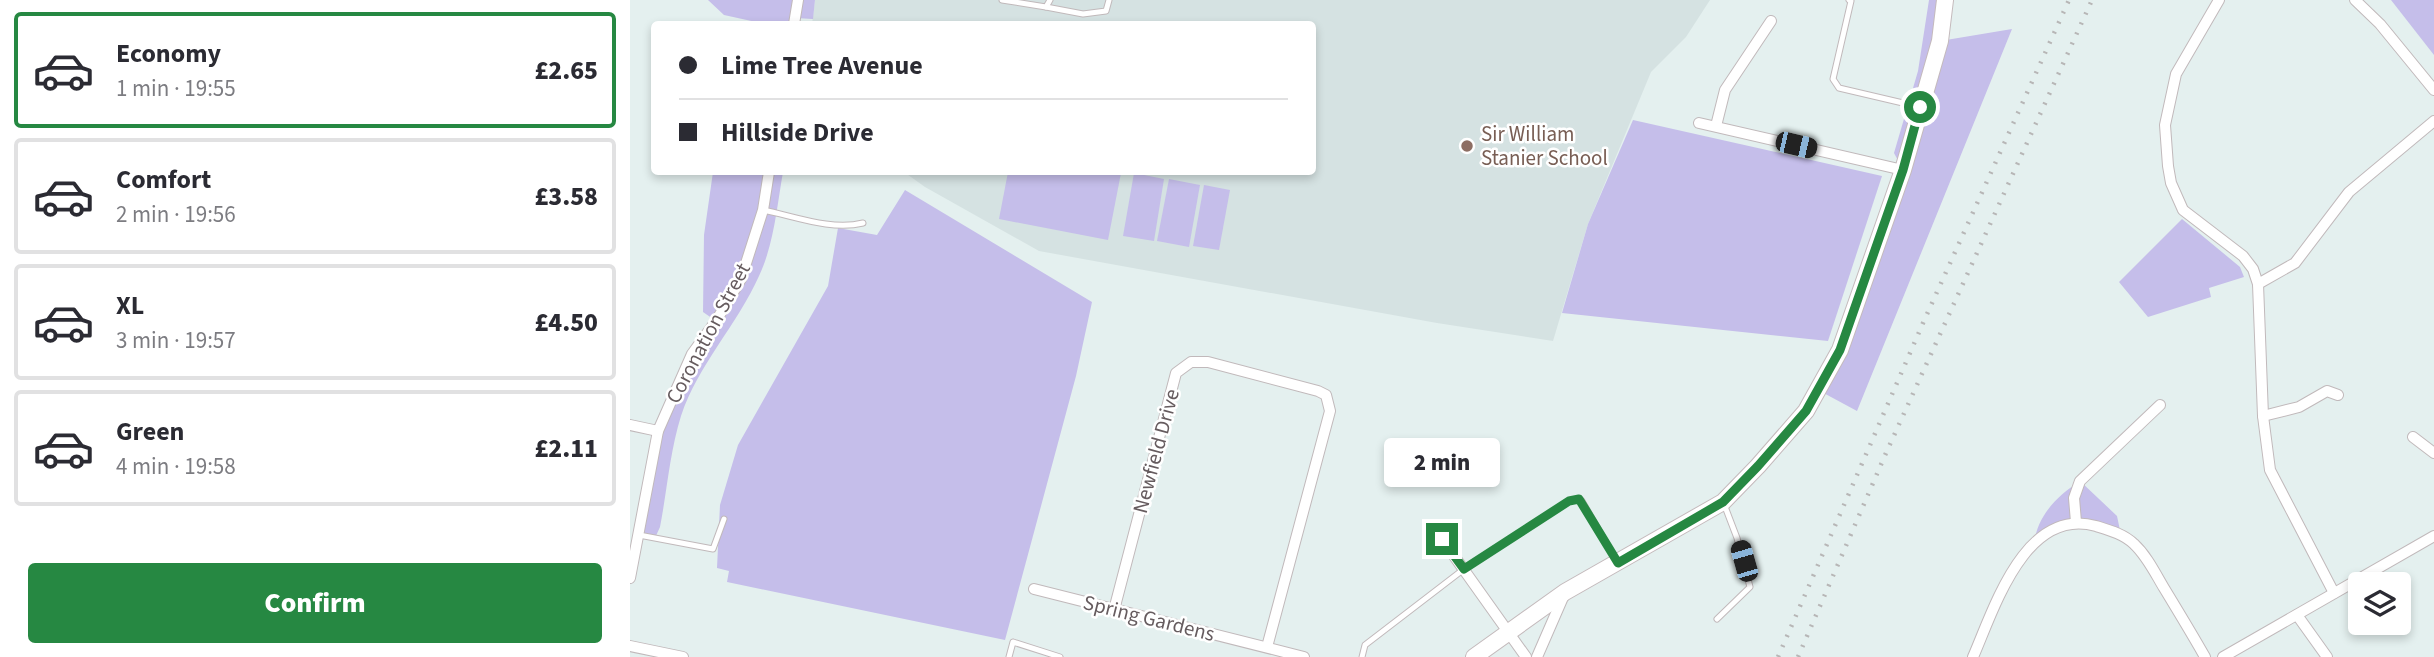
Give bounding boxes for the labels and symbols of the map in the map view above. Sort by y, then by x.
route start [1904,91,1936,123]
place label: Sir William Stanier School [1481,119,1608,173]
car [1774,130,1819,160]
marker: Sir William Stanier School [1459,138,1475,154]
street label: Coronation Street [658,257,758,409]
street label: Newfield Drive [1125,385,1187,517]
callout: 2 min [1384,438,1500,486]
route end [1426,523,1458,555]
car [1729,538,1760,584]
street label: Spring Gardens [1080,587,1218,649]

